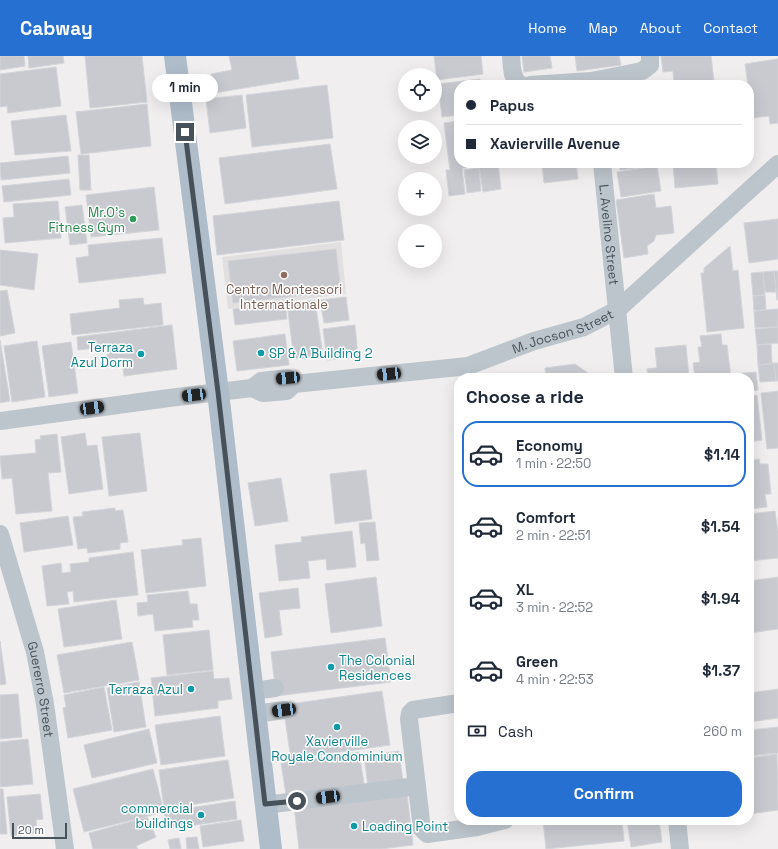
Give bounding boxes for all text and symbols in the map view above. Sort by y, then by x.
text: Cabway [20,16,93,41]
text: Home [528,19,566,37]
text: Map [588,19,618,37]
text: About [640,19,681,37]
text: Contact [703,19,758,37]
map controls [398,68,442,268]
button: locate [398,68,442,112]
callout: 1 min [152,74,218,102]
text: 1 min [169,79,201,96]
text: Papus [490,96,534,115]
button: layers [398,120,442,164]
route end [176,123,194,141]
text: Xavierville Avenue [490,134,620,153]
button: + [398,172,442,216]
street label: L. Avelino Street [595,184,622,286]
place label: Mr.O's Fitness Gym [48,204,125,236]
marker: Mr.O's Fitness Gym [128,214,138,224]
button: − [398,224,442,268]
marker: Centro Montessori Internationale [279,270,289,280]
place label: Centro Montessori Internationale [226,281,342,313]
street label: M. Jocson Street [510,305,616,358]
place label: Terraza Azul Dorm [71,339,134,371]
place label: SP & A Building 2 [269,345,373,362]
marker: SP & A Building 2 [256,348,266,358]
marker: Terraza Azul Dorm [136,349,146,359]
car [376,367,402,381]
car [276,371,300,385]
text: Choose a ride [466,385,584,408]
car [181,388,207,402]
car [79,400,105,416]
icon: car [468,436,504,472]
text: Economy [516,436,583,455]
text: $1.14 [704,445,740,464]
text: 1 min · 22:50 [516,455,591,472]
icon: car [468,508,504,544]
text: Comfort [516,508,576,527]
text: $1.54 [701,517,740,536]
text: 2 min · 22:51 [516,527,591,544]
icon: car [468,580,504,616]
text: XL [516,580,534,599]
text: $1.94 [701,589,740,608]
text: 3 min · 22:52 [516,599,593,616]
street label: Guererro Street [23,639,58,739]
place label: The Colonial Residences [339,652,415,684]
icon: car [468,652,504,688]
text: Green [516,652,558,671]
text: $1.37 [702,661,740,680]
marker: The Colonial Residences [326,662,336,672]
text: 4 min · 22:53 [516,671,594,688]
place label: Terraza Azul [108,681,183,698]
marker: Terraza Azul [186,684,196,694]
car [271,702,297,718]
icon: cash [466,720,488,742]
marker: Xavierville Royale Condominium [332,722,342,732]
text: Cash [498,722,533,741]
text: 260 m [703,723,742,740]
place label: Xavierville Royale Condominium [271,733,403,765]
button: Confirm [466,771,742,817]
car [315,790,341,804]
route start [288,792,306,810]
place label: commercial buildings [121,800,193,832]
marker: commercial buildings [196,810,206,820]
place label: Loading Point [362,818,448,835]
scale bar [12,821,67,840]
marker: Loading Point [349,821,359,831]
text: 20 m [18,823,44,837]

